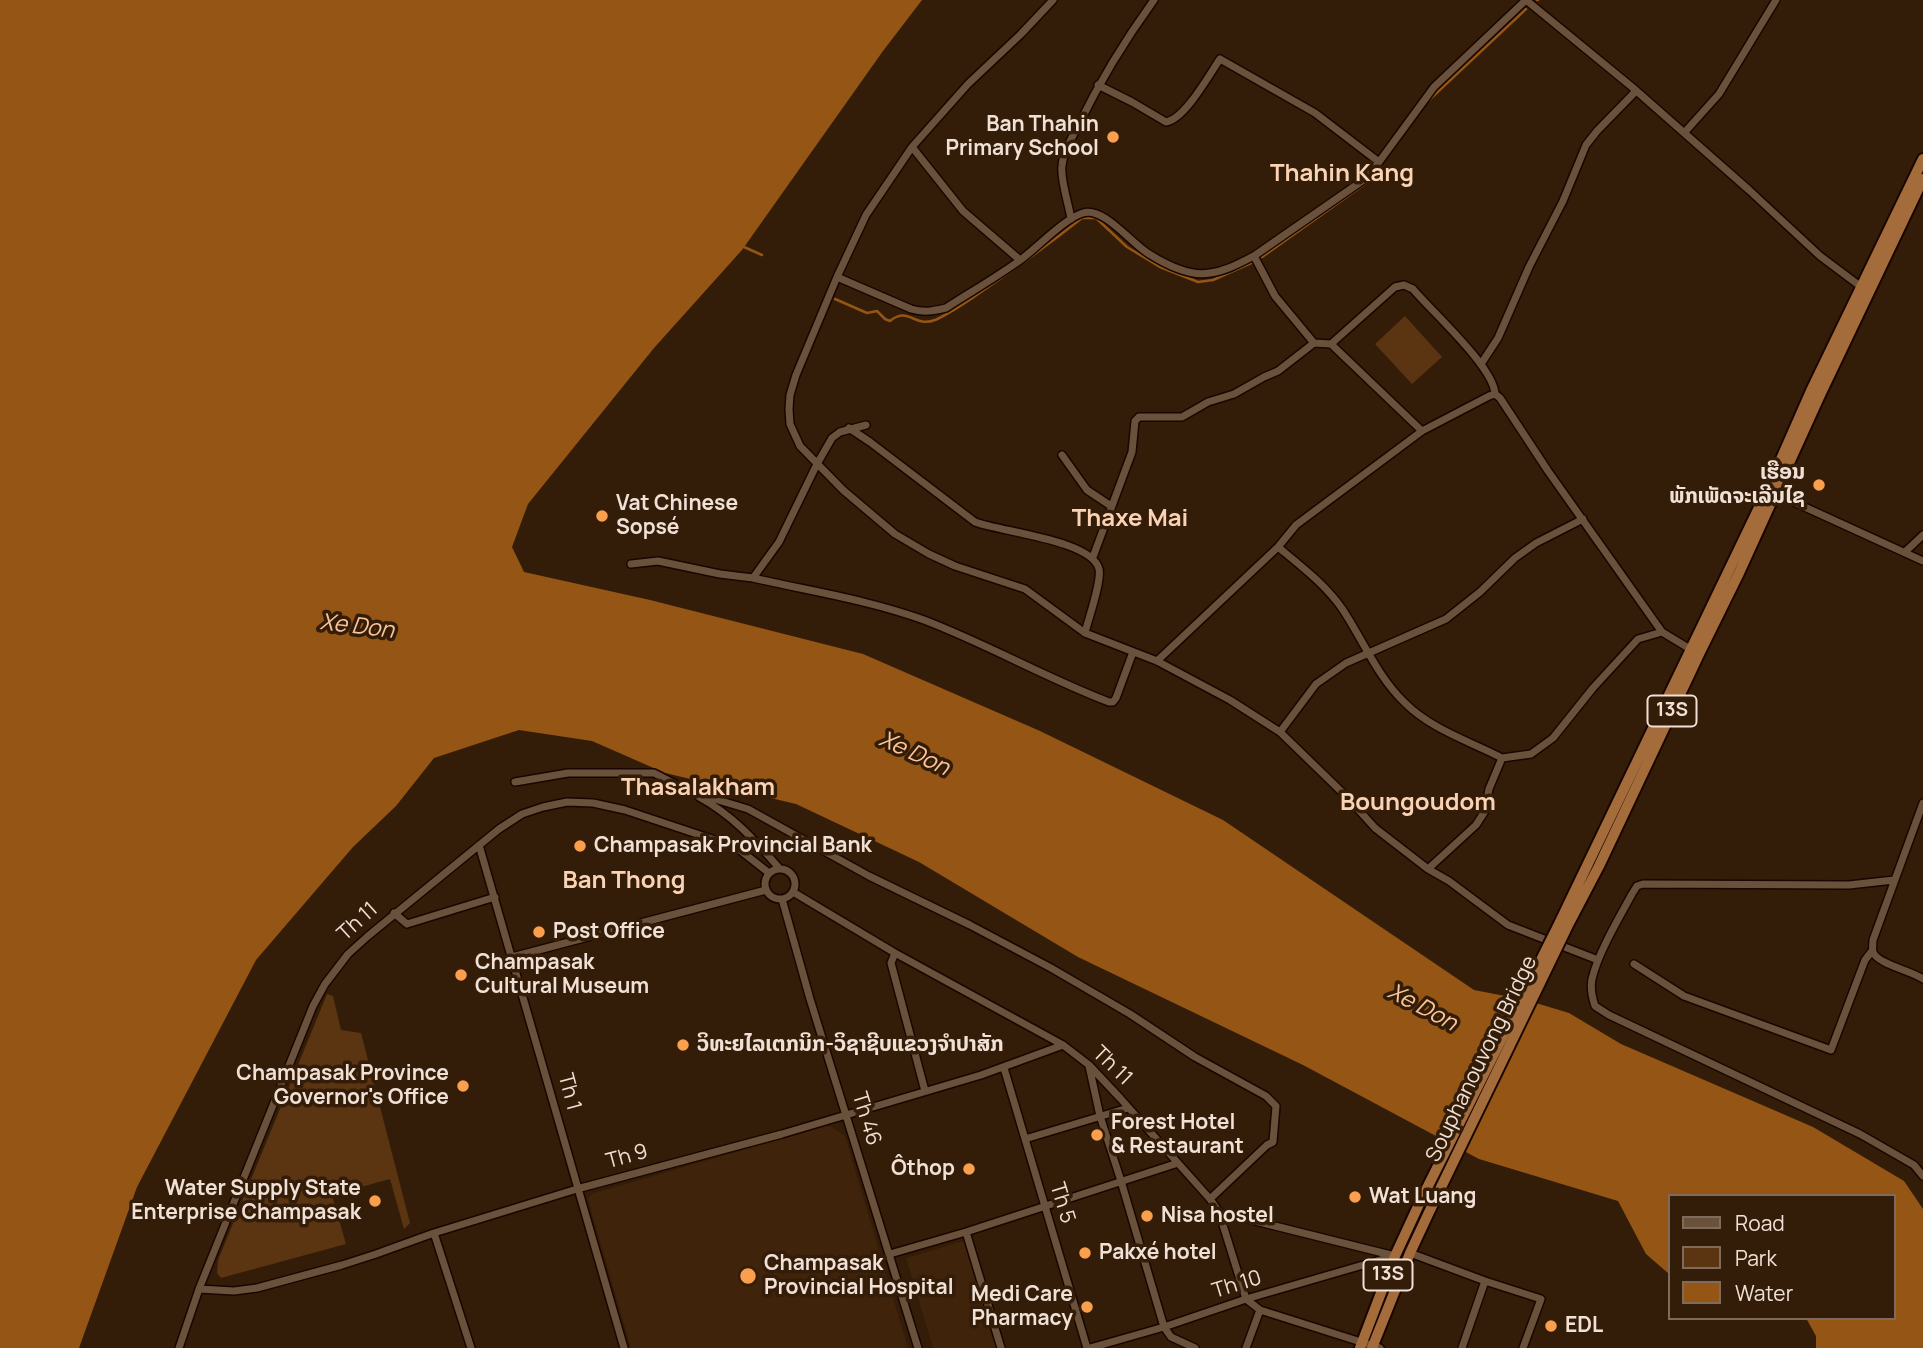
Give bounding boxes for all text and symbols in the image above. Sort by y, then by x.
place label: Ban Thahin Primary School [945,112,1099,162]
marker: Ban Thahin Primary School [1105,129,1121,145]
district label: Thahin Kang [1270,160,1414,188]
place label: ເຮືອນ ພັກເພັດຈະເລີນໄຊ [1669,460,1805,510]
marker: ເຮືອນ ພັກເພັດຈະເລີນໄຊ [1811,477,1827,493]
place label: Vat Chinese Sopsé [616,491,738,541]
district label: Thaxe Mai [1072,505,1188,533]
marker: Vat Chinese Sopsé [594,508,610,524]
water label: Xe Don [318,609,396,645]
road number: 13S [1648,696,1696,726]
water label: Xe Don [875,726,953,782]
district label: Thasalakham [621,774,775,802]
district label: Boungoudom [1340,789,1496,817]
place label: Champasak Provincial Bank [594,833,872,859]
marker: Champasak Provincial Bank [572,838,588,854]
district label: Ban Thong [563,867,685,895]
street label: Th 11 [333,897,383,947]
place label: Post Office [553,919,665,945]
marker: Post Office [531,924,547,940]
place label: Champasak Cultural Museum [475,950,649,1000]
street label: Souphanouvong Bridge [1421,952,1543,1166]
marker: Champasak Cultural Museum [453,967,469,983]
water label: Xe Don [1383,978,1461,1038]
place label: ວິທະຍໄລເຕກນິກ-ວິຊາຊີບແຂວງຈໍາປາສັກ [697,1032,1004,1058]
marker: ວິທະຍໄລເຕກນິກ-ວິຊາຊີບແຂວງຈໍາປາສັກ [675,1037,691,1053]
street label: Th 11 [1087,1041,1137,1091]
place label: Champasak Province Governor's Office [236,1061,449,1111]
street label: Th 1 [552,1071,586,1113]
marker: Champasak Province Governor's Office [455,1078,471,1094]
street label: Th 46 [846,1089,886,1149]
place label: Forest Hotel & Restaurant [1111,1110,1244,1160]
marker: Forest Hotel & Restaurant [1089,1127,1105,1143]
street label: Th 9 [603,1139,651,1175]
place label: Ôthop [891,1156,955,1182]
marker: Ôthop [961,1161,977,1177]
place label: Water Supply State Enterprise Champasak [131,1176,361,1226]
street label: Th 5 [1044,1180,1080,1226]
place label: Wat Luang [1369,1184,1476,1210]
marker: Wat Luang [1347,1189,1363,1205]
marker: Water Supply State Enterprise Champasak [367,1193,383,1209]
legend [1668,1194,1895,1320]
place label: Nisa hostel [1161,1203,1274,1229]
marker: Nisa hostel [1139,1208,1155,1224]
text: Road [1735,1209,1785,1237]
place label: Pakxé hotel [1099,1240,1217,1266]
text: Park [1735,1244,1777,1272]
marker: Pakxé hotel [1077,1245,1093,1261]
place label: Champasak Provincial Hospital [764,1251,954,1301]
road number: 13S [1364,1260,1412,1290]
marker: Champasak Provincial Hospital [738,1266,758,1286]
street label: Th 10 [1209,1266,1265,1304]
text: Water [1735,1279,1793,1307]
place label: Medi Care Pharmacy [971,1282,1073,1332]
marker: Medi Care Pharmacy [1079,1299,1095,1315]
place label: EDL [1565,1313,1603,1339]
marker: EDL [1543,1318,1559,1334]

